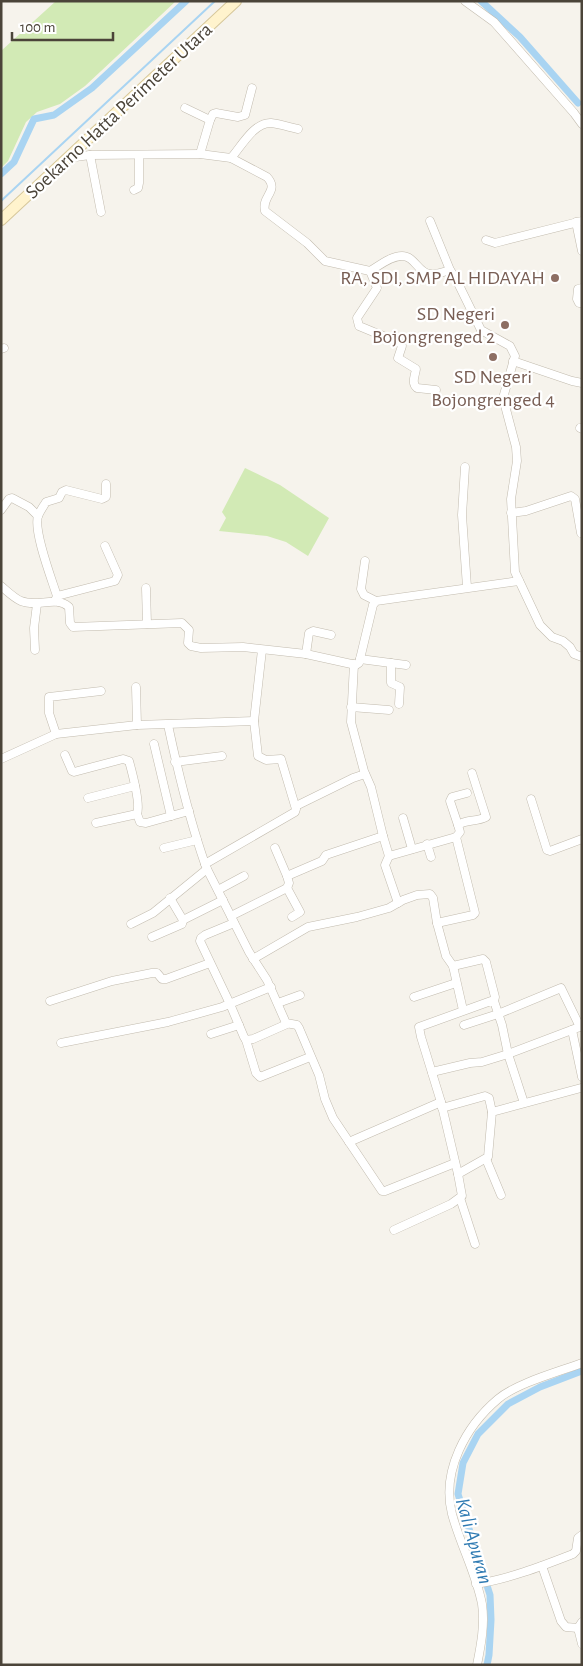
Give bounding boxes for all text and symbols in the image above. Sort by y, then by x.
scale bar [12,10,114,42]
street label: Soekarno Hatta Perimeter Utara [22,19,216,203]
text: 100 m [20,20,55,35]
place label: RA, SDI, SMP AL HIDAYAH [340,268,545,288]
marker: RA, SDI, SMP AL HIDAYAH [549,272,561,284]
place label: SD Negeri Bojongrenged 2 [372,304,495,347]
marker: SD Negeri Bojongrenged 2 [499,319,511,331]
marker: SD Negeri Bojongrenged 4 [487,351,499,363]
place label: SD Negeri Bojongrenged 4 [431,367,555,410]
water label: Kali Apuran [451,1496,496,1587]

